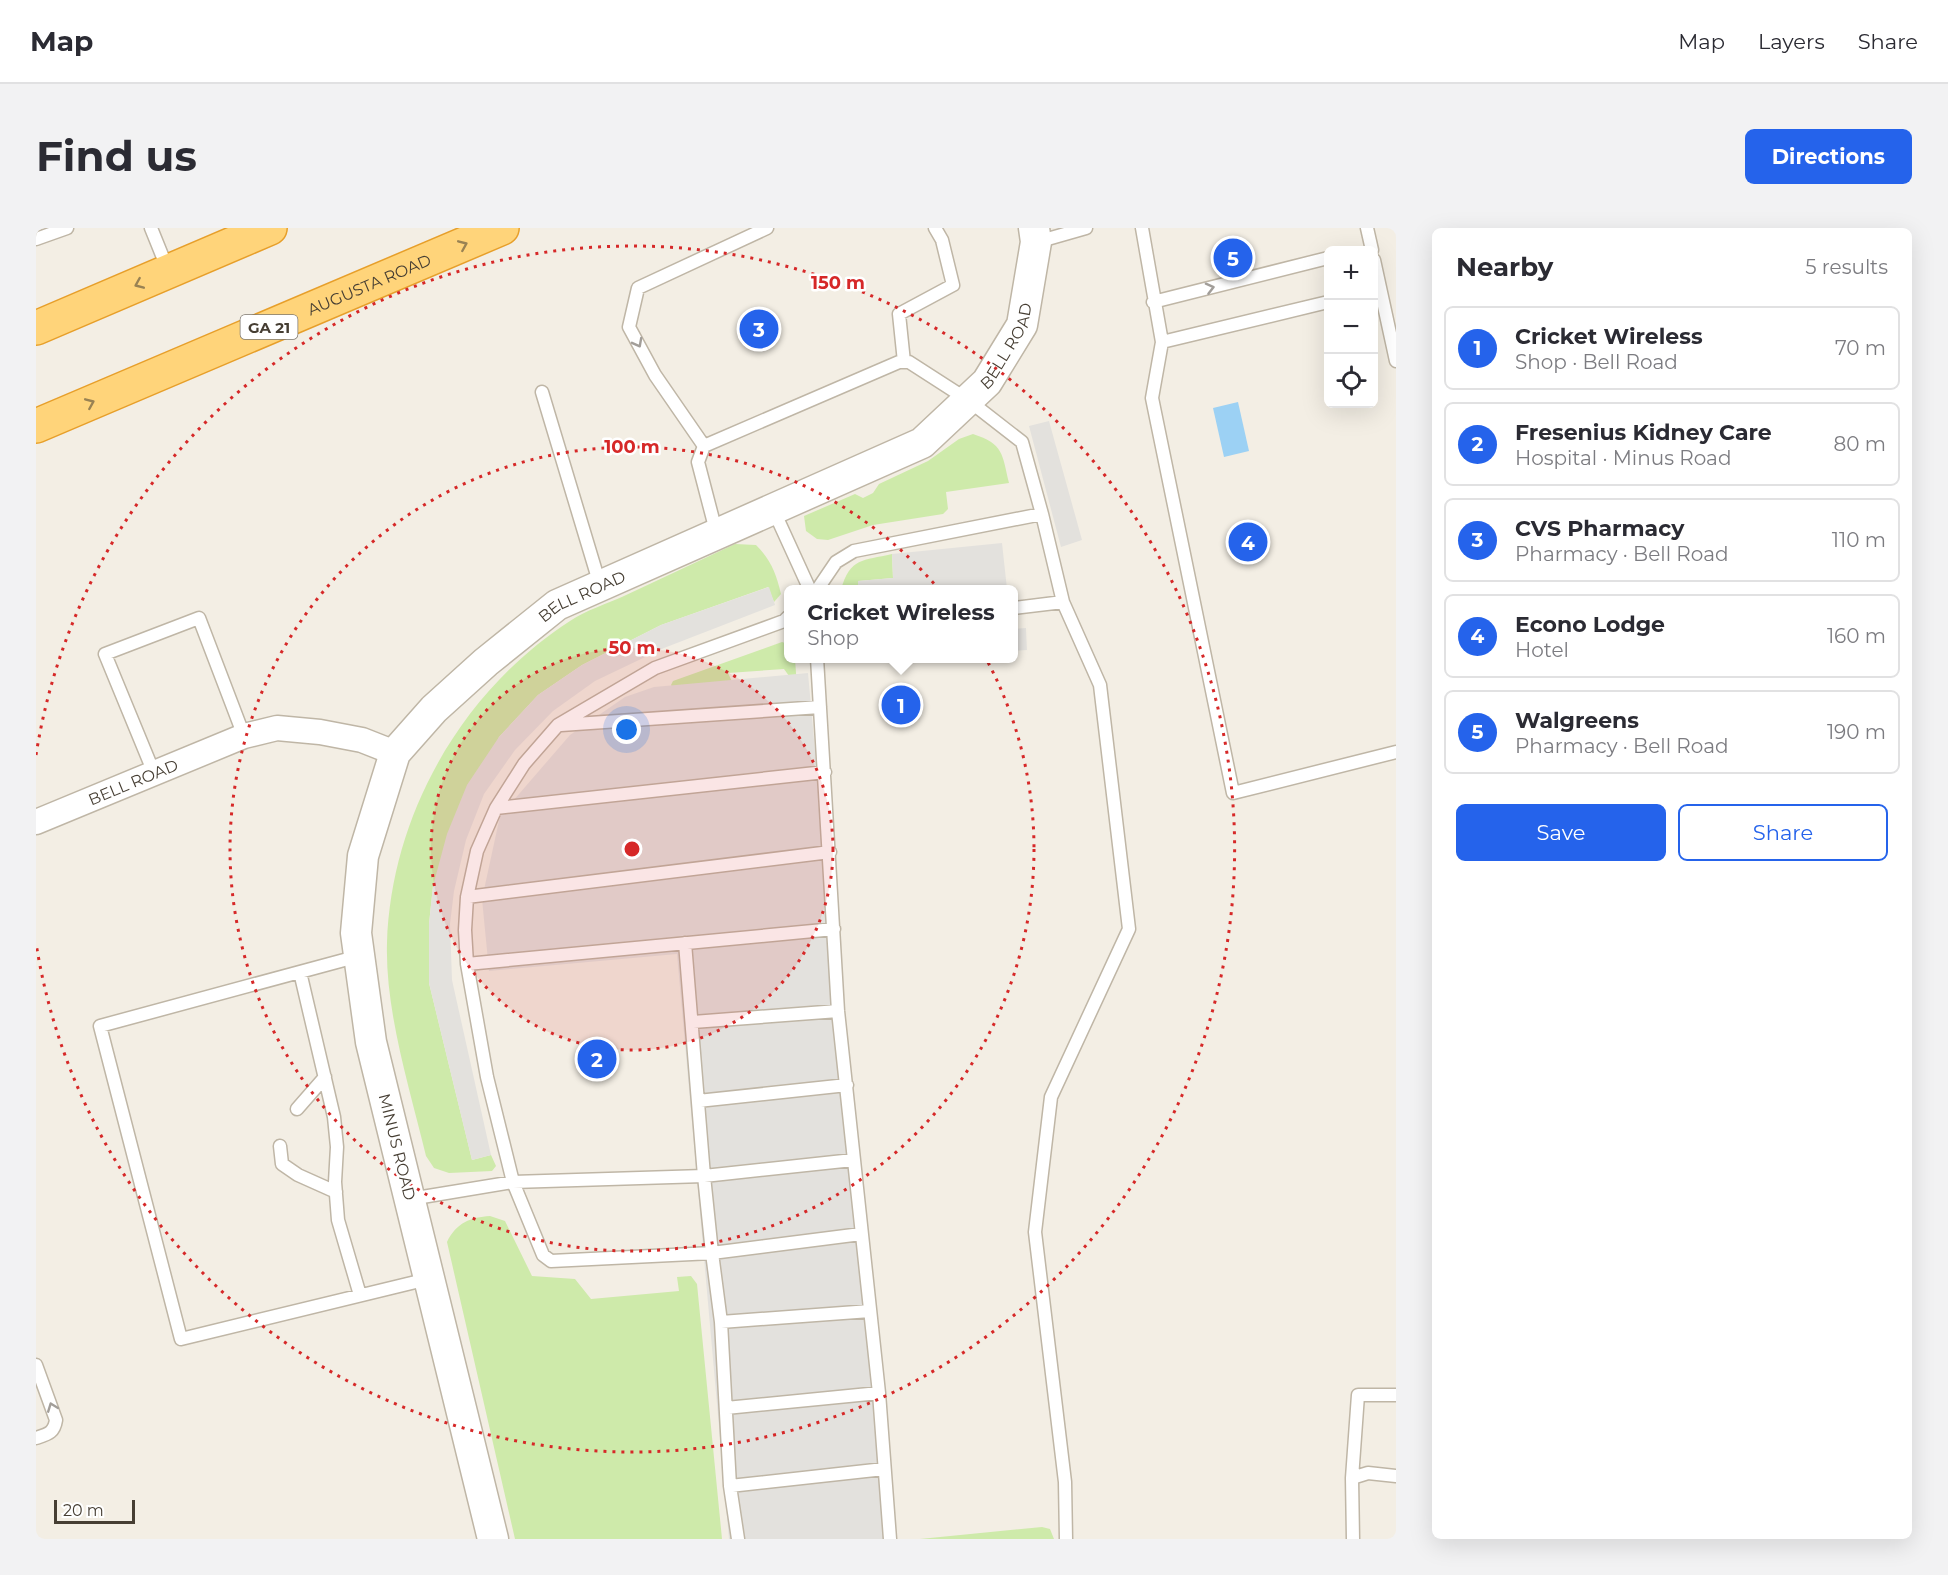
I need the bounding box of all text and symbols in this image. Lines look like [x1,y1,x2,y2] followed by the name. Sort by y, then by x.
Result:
[30,24,93,58] text: Map
[1678,29,1725,54] text: Map
[1758,29,1825,54] text: Layers
[1858,29,1918,54] text: Share
[1745,129,1912,184] button: Directions
[36,130,197,182] text: Find us
[1214,236,1252,280] pin: 5
[456,240,467,252] one-way arrow
[1324,246,1378,408] map controls
[1324,246,1378,300] button: +
[304,250,434,319] street label: AUGUSTA ROAD
[1456,251,1553,283] text: Nearby
[1805,255,1888,279] text: 5 results
[811,272,865,294] text: 150 m
[134,277,145,289] one-way arrow
[1205,282,1215,295] one-way arrow
[1324,300,1378,354] button: −
[976,301,1035,393] street label: BELL ROAD
[740,306,778,352] pin: 3
[240,315,298,339] road number: GA 21
[1515,323,1703,350] text: Cricket Wireless
[1474,336,1481,360] text: 1
[1835,336,1886,360] text: 70 m
[631,337,642,348] one-way arrow
[1515,350,1678,374] text: Shop · Bell Road
[1324,354,1378,408] button: locate
[83,398,94,410] one-way arrow
[1515,419,1772,446] text: Fresenius Kidney Care
[1472,432,1483,456] text: 2
[1834,432,1886,456] text: 80 m
[604,436,660,458] text: 100 m
[1515,446,1731,470] text: Hospital · Minus Road
[1515,515,1684,542] text: CVS Pharmacy
[1228,520,1268,564] pin: 4
[1472,528,1483,552] text: 3
[1832,528,1886,552] text: 110 m
[1515,542,1729,566] text: Pharmacy · Bell Road
[534,566,628,626] street label: BELL ROAD
[784,585,1018,663] popup
[807,599,995,626] text: Cricket Wireless
[1515,611,1665,638] text: Econo Lodge
[1471,624,1484,648] text: 4
[1827,624,1886,648] text: 160 m
[807,626,859,650] text: Shop
[609,637,655,659] text: 50 m
[1515,638,1569,662] text: Hotel
[882,682,920,728] pin: 1
[1515,707,1639,734] text: Walgreens
[612,715,641,744] your location
[1472,720,1483,744] text: 5
[1827,720,1886,744] text: 190 m
[1515,734,1729,758] text: Pharmacy · Bell Road
[85,755,181,809] street label: BELL ROAD
[1456,804,1666,861] button: Save
[1678,804,1888,861] button: Share
[622,839,642,859] centre of rings
[578,1036,616,1082] pin: 2
[375,1092,419,1202] street label: MINUS ROAD
[46,1402,59,1413] one-way arrow
[54,1497,135,1524] scale bar
[63,1501,104,1520] text: 20 m

